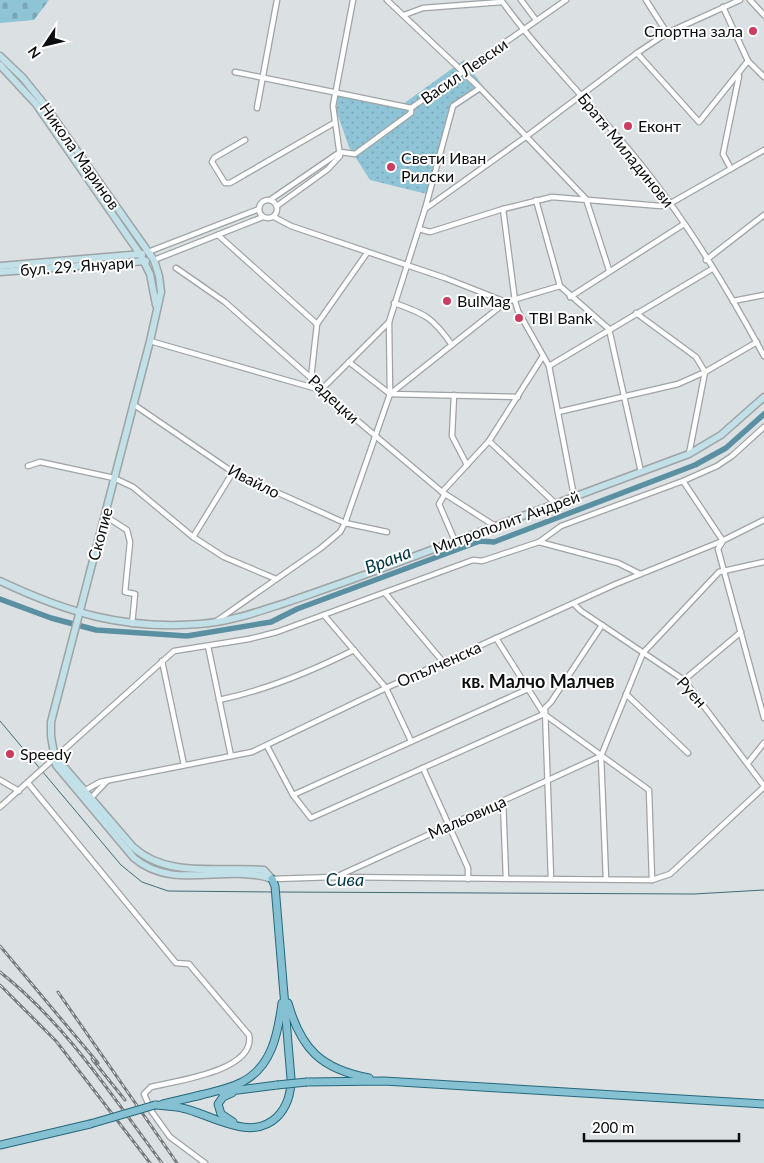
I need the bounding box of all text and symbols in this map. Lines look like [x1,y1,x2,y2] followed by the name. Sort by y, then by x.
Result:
[20,20,70,70] north arrow
[644,21,743,40] place label: Спортна зала
[747,25,759,37] marker: Спортна зала
[417,34,511,107] street label: Васил Левски
[24,43,44,62] text: N
[574,89,678,211] street label: Братя Миладинови
[36,99,124,213] street label: Никола Маринов
[638,116,681,135] place label: Еконт
[622,120,634,132] marker: Еконт
[401,148,486,185] place label: Свети Иван Рилски
[385,161,397,173] marker: Свети Иван Рилски
[19,252,134,279] street label: бул. 29. Януари
[457,291,511,310] place label: BulMag
[441,295,453,307] marker: BulMag
[529,308,593,327] place label: TBI Bank
[513,312,525,324] marker: TBI Bank
[305,370,364,427] street label: Радецки
[225,459,283,502] street label: Ивайло
[430,486,582,557] street label: Митрополит Андрей
[83,505,116,563] street label: Скопие
[361,540,414,578] water label: Врана
[394,637,484,691] street label: Опълченска
[461,670,615,692] district label: кв. Малчо Малчев
[674,672,711,711] street label: Руен
[20,744,72,763] place label: Speedy
[4,748,16,760] marker: Speedy
[425,791,509,842] street label: Мальовица
[326,868,364,890] water label: Сива
[584,1110,739,1142] scale bar
[592,1118,634,1136] text: 200 m

